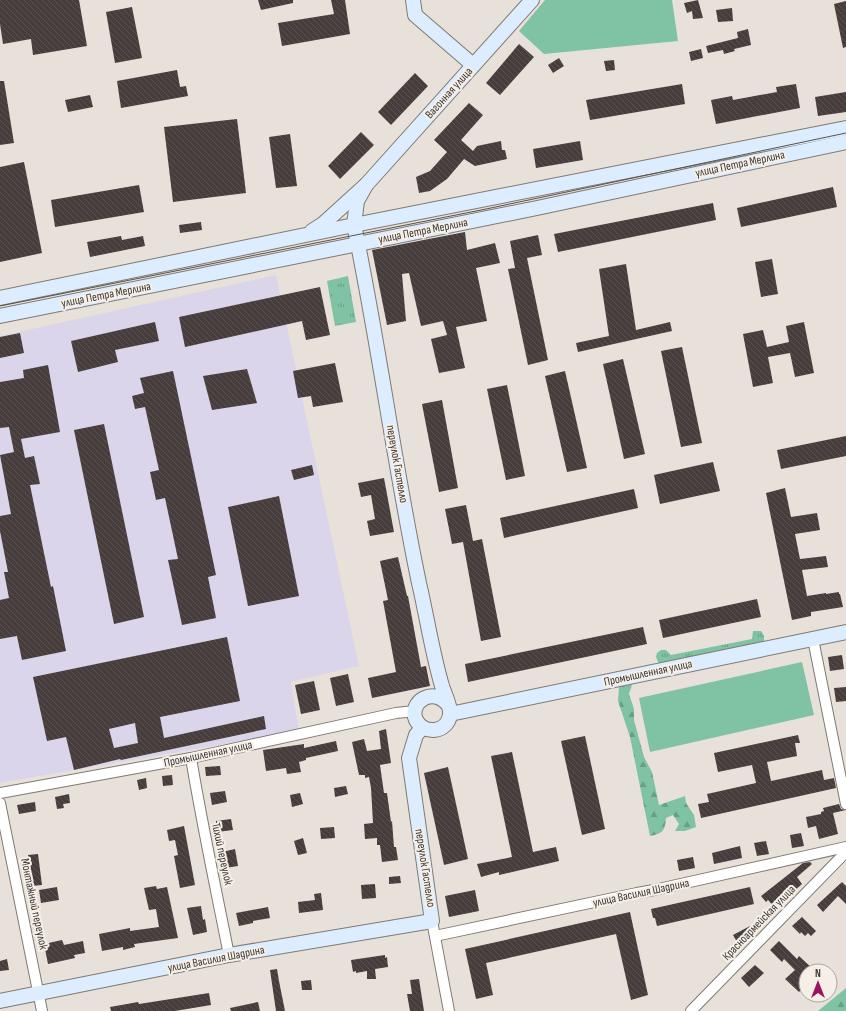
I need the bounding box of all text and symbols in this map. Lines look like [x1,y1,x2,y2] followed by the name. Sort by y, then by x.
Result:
[422,64,476,122] street label: Вагонная улица
[694,147,786,181] street label: улица Петра Мерлина
[377,215,470,247] street label: улица Петра Мерлина
[60,279,153,311] street label: улица Петра Мерлина
[383,424,411,504] street label: переулок Гастелло
[602,656,694,690] street label: Промышленная улица
[162,737,254,771] street label: Промышленная улица
[208,821,236,887] street label: Тихий переулок
[411,828,439,908] street label: переулок Гастелло
[17,857,51,951] street label: Монтажный переулок
[591,875,691,911] street label: улица Василия Шадрина
[719,882,799,964] street label: Красноармейская улица
[166,942,266,976] street label: улица Василия Шадрина
[798,963,838,1003] north arrow
[815,967,821,980] text: N

